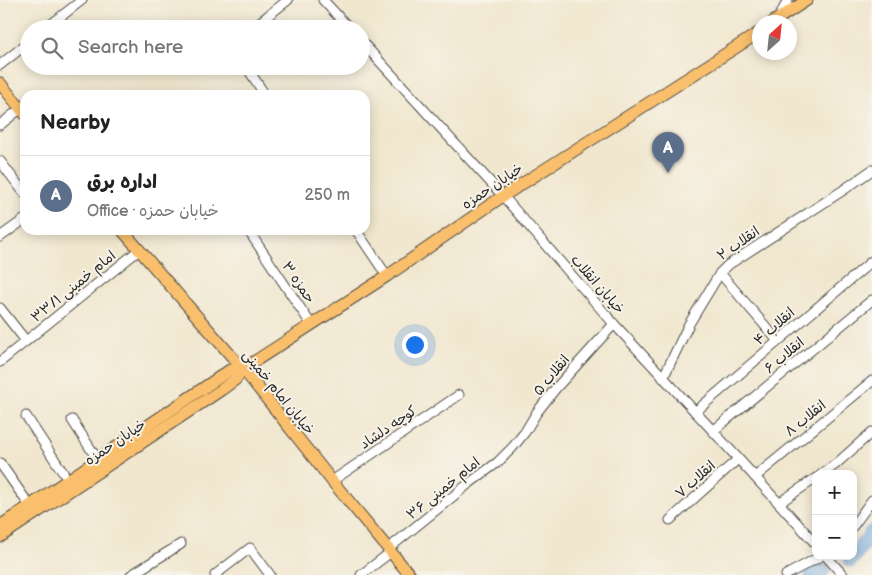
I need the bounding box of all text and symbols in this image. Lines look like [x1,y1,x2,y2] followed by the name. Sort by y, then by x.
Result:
[752,15,797,60] north arrow
[20,20,370,75] search box
[38,34,66,62] icon: search
[78,36,183,59] text: Search here
[40,110,110,135] text: Nearby
[652,132,684,173] pin: A
[459,160,526,213] street label: خیابان حمزه
[87,171,157,194] text: اداره برق
[51,186,61,205] text: A
[304,186,350,205] text: 250 m
[87,202,219,221] text: Office · خیابان حمزه
[714,223,763,264] street label: انقلاب ۲
[28,247,120,327] street label: امام خمینی ۳۳/۱
[567,251,628,317] street label: خیابان انقلاب
[279,258,319,306] street label: حمزه ۳
[750,304,798,349] street label: انقلاب ۴
[402,332,428,358] your location
[761,334,808,377] street label: انقلاب ۶
[238,346,318,439] street label: خیابان امام خمینی
[529,351,573,399] street label: انقلاب ۵
[781,397,829,440] street label: انقلاب ۸
[357,402,421,453] street label: کوچه دلشاد
[82,416,149,469] street label: خیابان حمزه
[403,454,485,525] street label: امام خمینی ۳۶
[672,457,719,502] street label: انقلاب ۷
[812,470,857,560] map controls
[812,470,857,515] button: +
[812,515,857,560] button: −

